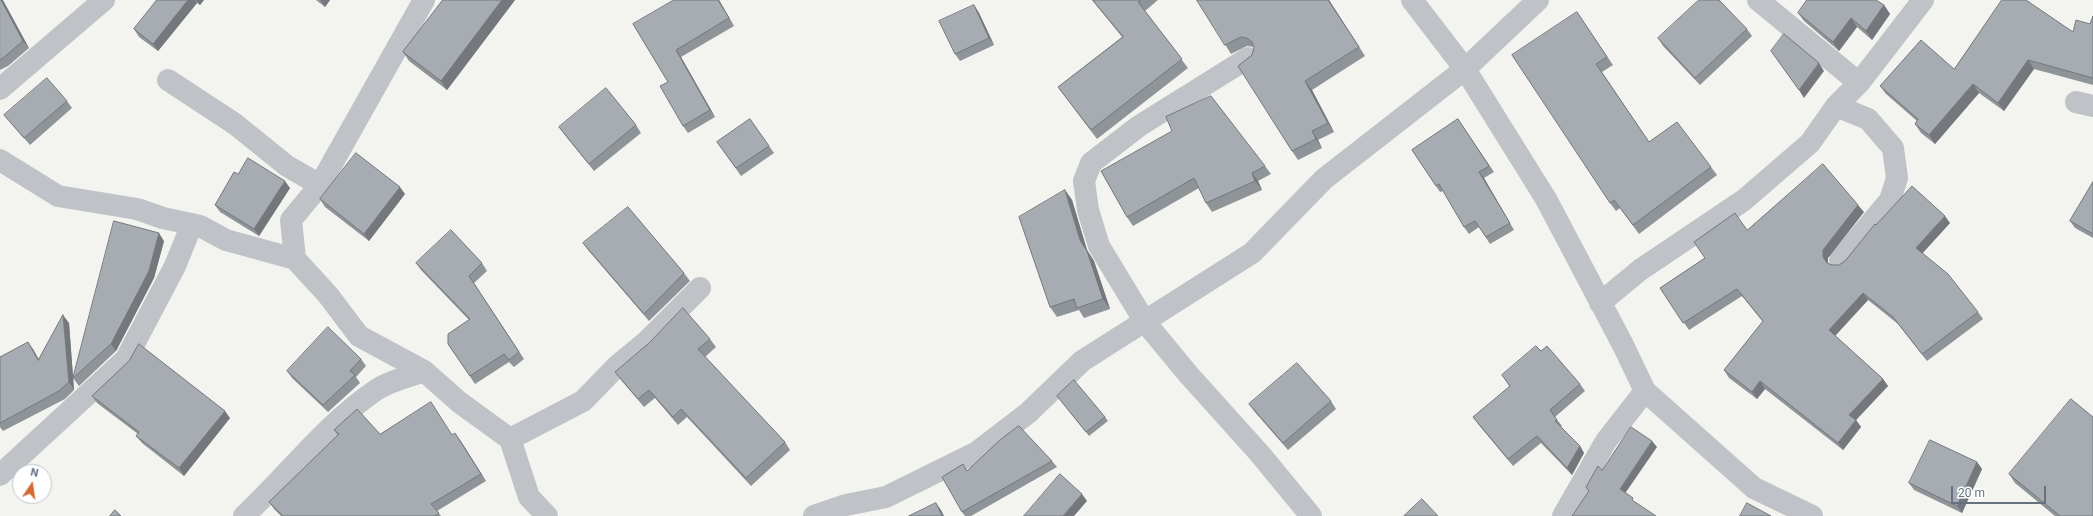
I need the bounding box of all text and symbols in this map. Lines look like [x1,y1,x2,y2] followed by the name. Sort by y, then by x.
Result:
[12,464,52,504] north arrow
[29,466,40,480] text: N
[1953,478,2048,504] scale bar
[1958,486,1985,500] text: 20 m

